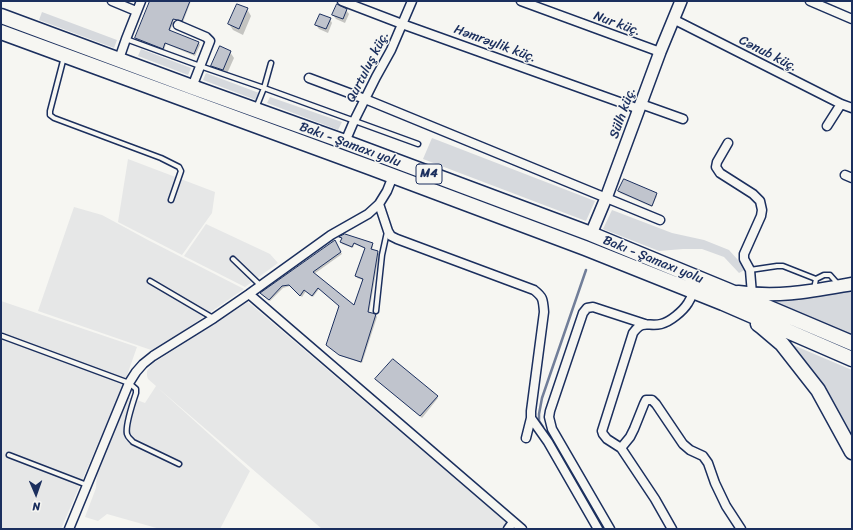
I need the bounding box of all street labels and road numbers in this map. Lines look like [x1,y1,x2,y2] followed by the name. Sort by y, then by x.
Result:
[591,8,643,40] street label: Nur küç.
[452,22,538,66] street label: Həmrəylik küç.
[343,29,393,105] street label: Qurtuluş küç.
[736,33,800,75] street label: Cənub küç.
[607,85,639,141] street label: Sülh küç.
[297,119,403,171] street label: Bakı - Şamaxı yolu
[416,164,442,184] road number: M4
[601,233,705,287] street label: Bakı - Şamaxı yolu

